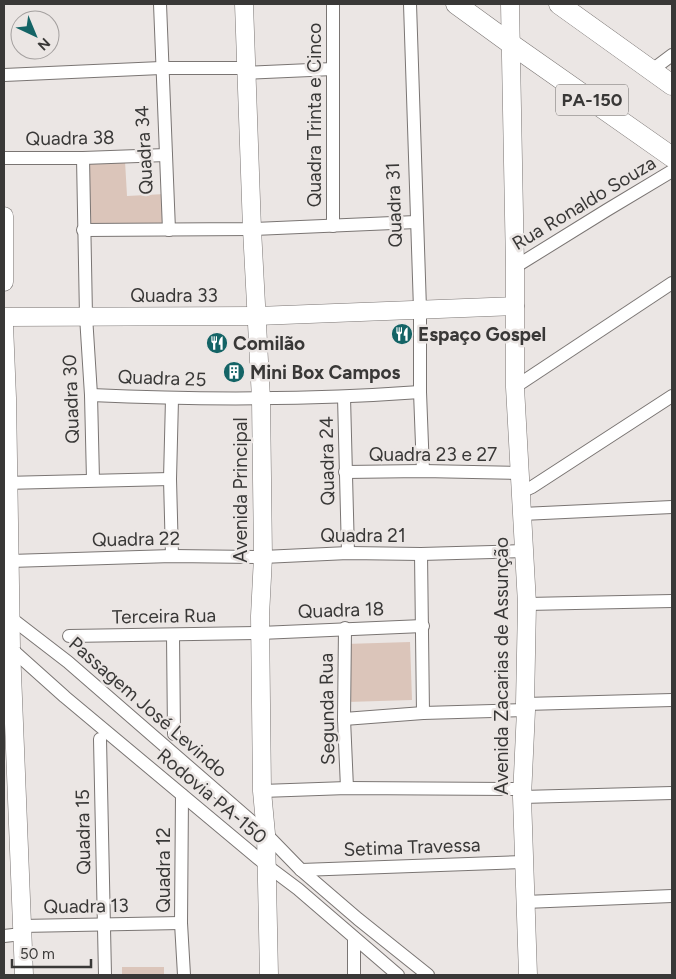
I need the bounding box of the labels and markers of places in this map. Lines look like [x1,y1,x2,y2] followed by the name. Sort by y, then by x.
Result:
[390,322,414,346] restaurant icon: Espaço Gospel
[418,323,546,346] place label: Espaço Gospel
[205,331,229,355] restaurant icon: Comilão
[233,332,305,355] place label: Comilão
[222,360,246,384] building icon: Mini Box Campos
[250,361,401,384] place label: Mini Box Campos

